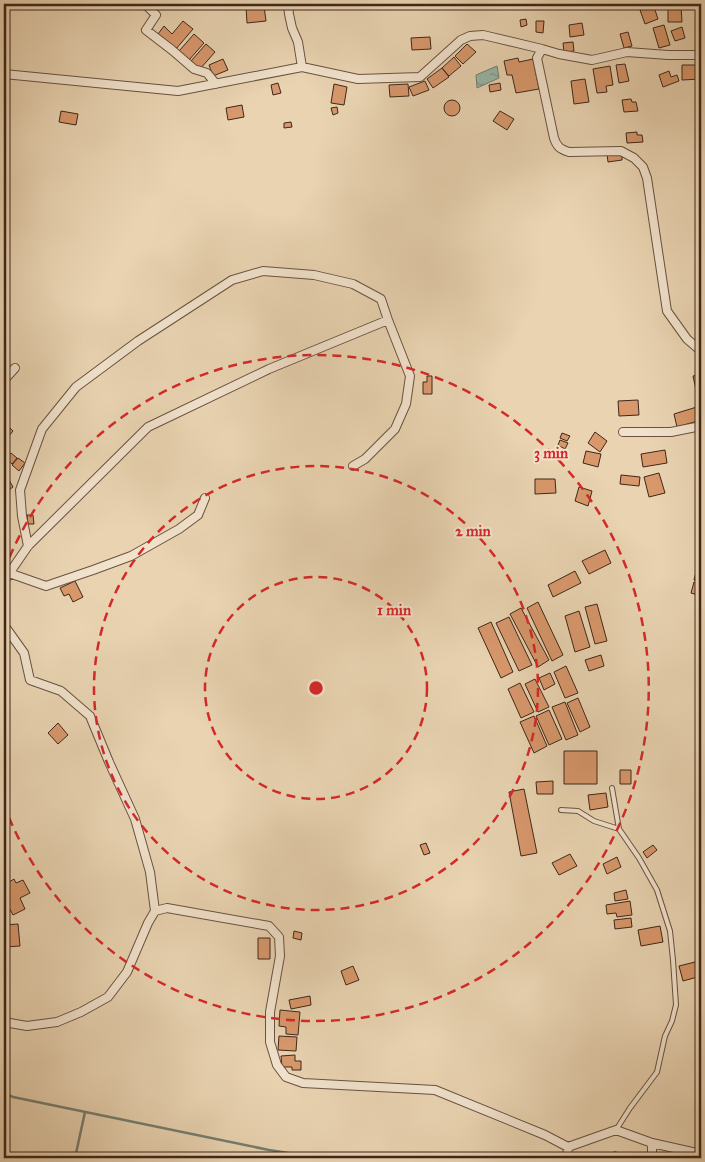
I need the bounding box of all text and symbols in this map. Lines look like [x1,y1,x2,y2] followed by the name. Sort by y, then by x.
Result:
[534,444,569,463] text: 3 min
[455,522,492,540] text: 2 min
[377,601,412,619] text: 1 min
[307,679,325,697] centre of rings

